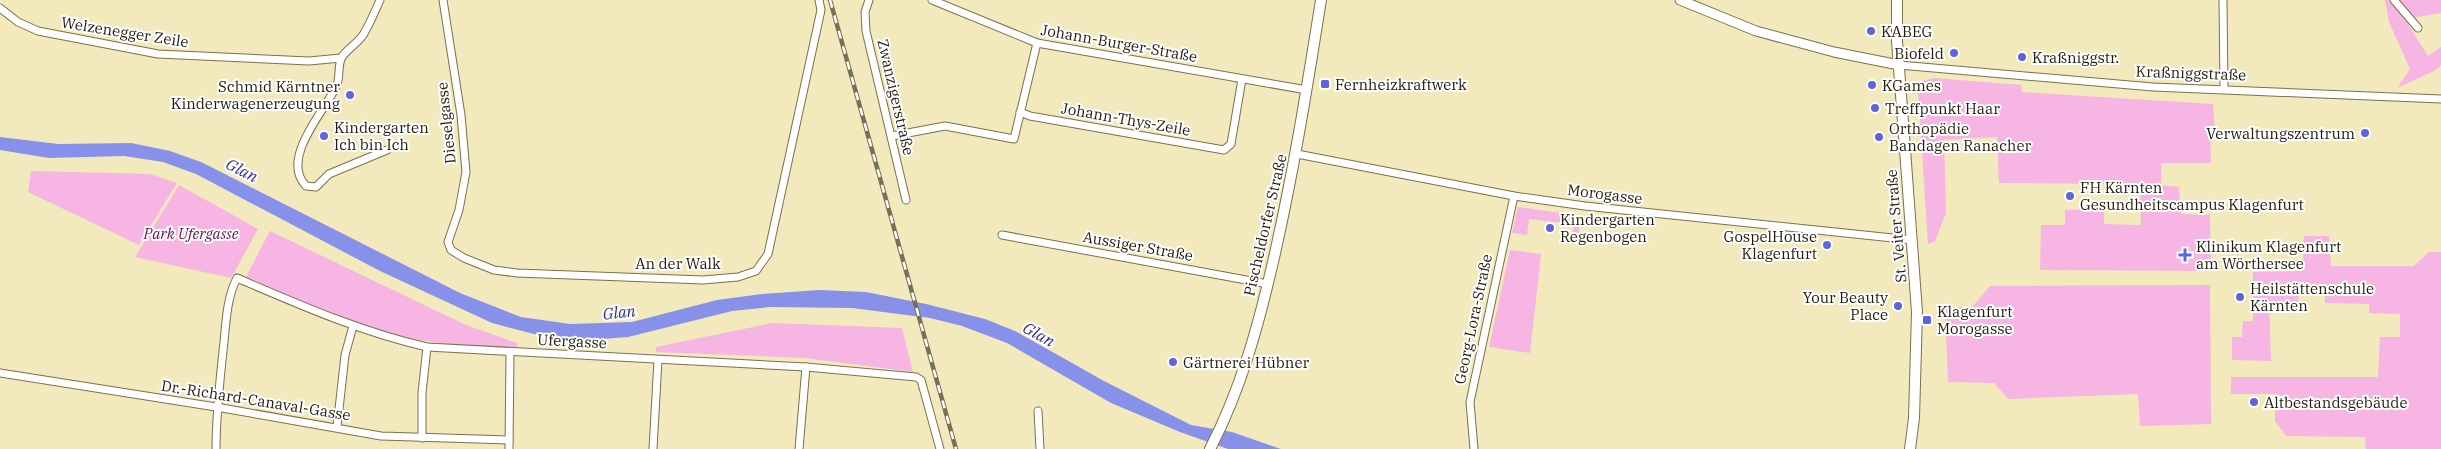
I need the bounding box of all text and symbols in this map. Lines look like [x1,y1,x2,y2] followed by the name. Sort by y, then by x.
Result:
[60,13,190,51] street label: Welzenegger Zeile
[1039,20,1199,66] street label: Johann-Burger-Straße
[1881,22,1933,41] place label: KABEG
[1865,25,1877,37] marker: KABEG
[873,37,919,157] street label: Zwanzigerstraße
[1894,44,1944,63] place label: Biofeld
[1948,47,1960,59] marker: Biofeld
[2032,48,2119,67] place label: Kraßniggstr.
[2016,51,2028,63] marker: Kraßniggstr.
[2135,62,2247,84] street label: Kraßniggstraße
[1335,75,1467,94] place label: Fernheizkraftwerk
[1882,76,1941,95] place label: KGames
[171,77,340,113] place label: Schmid Kärntner Kinderwagenerzeugung
[1319,78,1331,90] marker: Fernheizkraftwerk
[1866,79,1878,91] marker: KGames
[432,81,460,165] street label: Dieselgasse
[344,89,356,101] marker: Schmid Kärntner Kinderwagenerzeugung
[1060,98,1192,140] street label: Johann-Thys-Zeile
[1885,99,2000,118] place label: Treffpunkt Haar
[1869,102,1881,114] marker: Treffpunkt Haar
[334,118,429,154] place label: Kindergarten Ich bin Ich
[1889,119,2031,155] place label: Orthopädie Bandagen Ranacher
[2206,124,2355,143] place label: Verwaltungszentrum
[2359,127,2371,139] marker: Verwaltungszentrum
[318,130,330,142] marker: Kindergarten Ich bin Ich
[1873,131,1885,143] marker: Orthopädie Bandagen Ranacher
[1239,152,1291,298] street label: Pischeldorfer Straße
[223,154,261,186] water label: Glan
[1882,169,1910,283] street label: St. Veiter Straße
[2080,178,2304,214] place label: FH Kärnten Gesundheitscampus Klagenfurt
[1566,180,1644,208] street label: Morogasse
[2064,190,2076,202] marker: FH Kärnten Gesundheitscampus Klagenfurt
[1560,210,1655,246] place label: Kindergarten Regenbogen
[1544,222,1556,234] marker: Kindergarten Regenbogen
[143,224,239,243] park label: Park Ufergasse
[1081,227,1195,265] street label: Aussiger Straße
[1724,227,1817,263] place label: GospelHouse Klagenfurt
[2196,237,2341,273] place label: Klinikum Klagenfurt am Wörthersee
[1821,239,1833,251] marker: GospelHouse Klagenfurt
[2178,248,2192,262] marker: Klinikum Klagenfurt am Wörthersee
[1450,252,1496,386] street label: Georg-Lora-Straße
[635,254,721,273] street label: An der Walk
[2250,279,2374,315] place label: Heilstättenschule Kärnten
[1803,288,1888,324] place label: Your Beauty Place
[2234,291,2246,303] marker: Heilstättenschule Kärnten
[601,300,637,324] water label: Glan
[1892,300,1904,312] marker: Your Beauty Place
[1937,302,2013,338] place label: Klagenfurt Morogasse
[1921,314,1933,326] marker: Klagenfurt Morogasse
[1020,317,1058,351] water label: Glan
[537,330,607,352] street label: Ufergasse
[1183,353,1309,372] place label: Gärtnerei Hübner
[1167,356,1179,368] marker: Gärtnerei Hübner
[160,376,352,424] street label: Dr.-Richard-Canaval-Gasse
[2264,393,2407,412] place label: Altbestandsgebäude
[2248,396,2260,408] marker: Altbestandsgebäude

